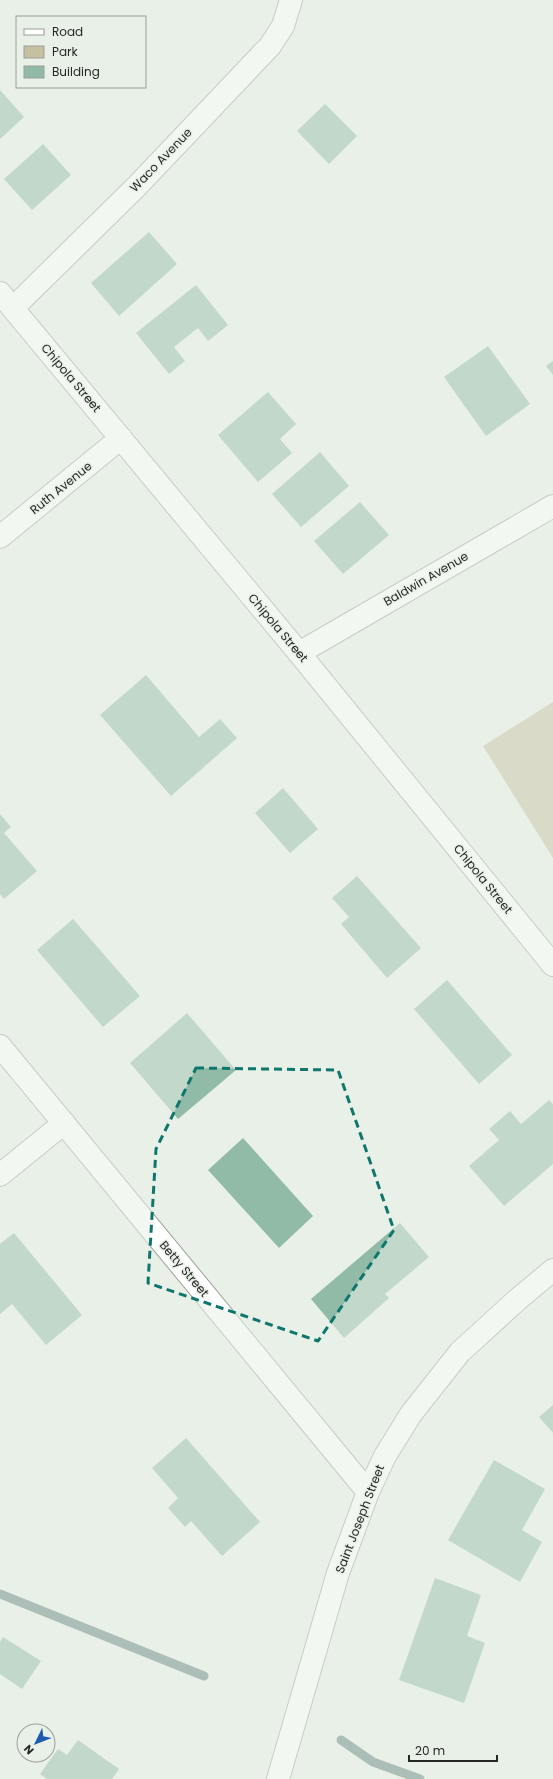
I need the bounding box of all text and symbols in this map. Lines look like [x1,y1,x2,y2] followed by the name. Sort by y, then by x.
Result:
[16,16,146,88] legend
[52,23,83,40] text: Road
[52,43,79,60] text: Park
[52,63,100,80] text: Building
[126,124,196,195] street label: Waco Avenue
[38,340,105,416] street label: Chipola Street
[26,457,95,518] street label: Ruth Avenue
[380,547,471,610] street label: Baldwin Avenue
[245,590,312,666] street label: Chipola Street
[450,840,517,917] street label: Chipola Street
[156,1237,213,1300] street label: Betty Street
[331,1462,388,1576] street label: Saint Joseph Street
[16,1723,56,1763] north arrow
[409,1737,497,1763] scale bar
[20,1741,37,1758] text: N
[415,1742,445,1759] text: 20 m

